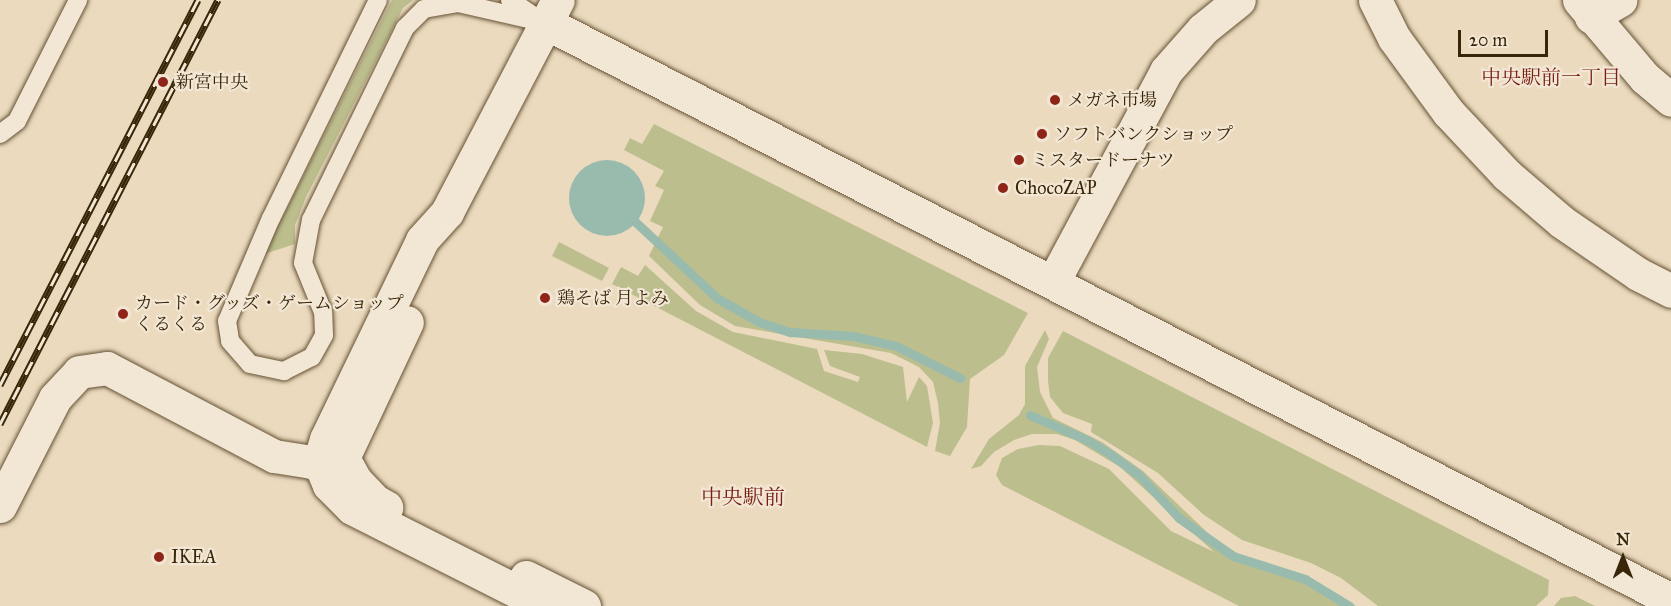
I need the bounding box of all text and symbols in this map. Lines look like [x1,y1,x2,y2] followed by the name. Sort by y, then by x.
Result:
[1461,18,1551,56] scale bar
[1469,29,1507,51] text: 20 m
[1481,65,1621,89] district label: 中央駅前一丁目
[176,71,248,93] place label: 新宮中央
[154,73,172,91] marker: 新宮中央
[1067,89,1157,111] place label: メガネ市場
[1048,93,1062,107] marker: メガネ市場
[1054,123,1234,145] place label: ソフトバンクショップ
[1035,127,1049,141] marker: ソフトバンクショップ
[1031,149,1175,171] place label: ミスタードーナツ
[1012,153,1026,167] marker: ミスタードーナツ
[1015,177,1097,199] place label: ChocoZAP
[996,181,1010,195] marker: ChocoZAP
[557,287,669,309] place label: 鶏そば 月よみ
[538,291,552,305] marker: 鶏そば 月よみ
[135,293,405,336] place label: カード・グッズ・ゲームショップ くるくる
[116,307,130,321] marker: カード・グッズ・ゲームショップ くるくる
[701,484,785,510] district label: 中央駅前
[1593,528,1653,588] north arrow
[1616,530,1630,549] text: N
[171,546,217,568] place label: IKEA
[152,550,166,564] marker: IKEA

